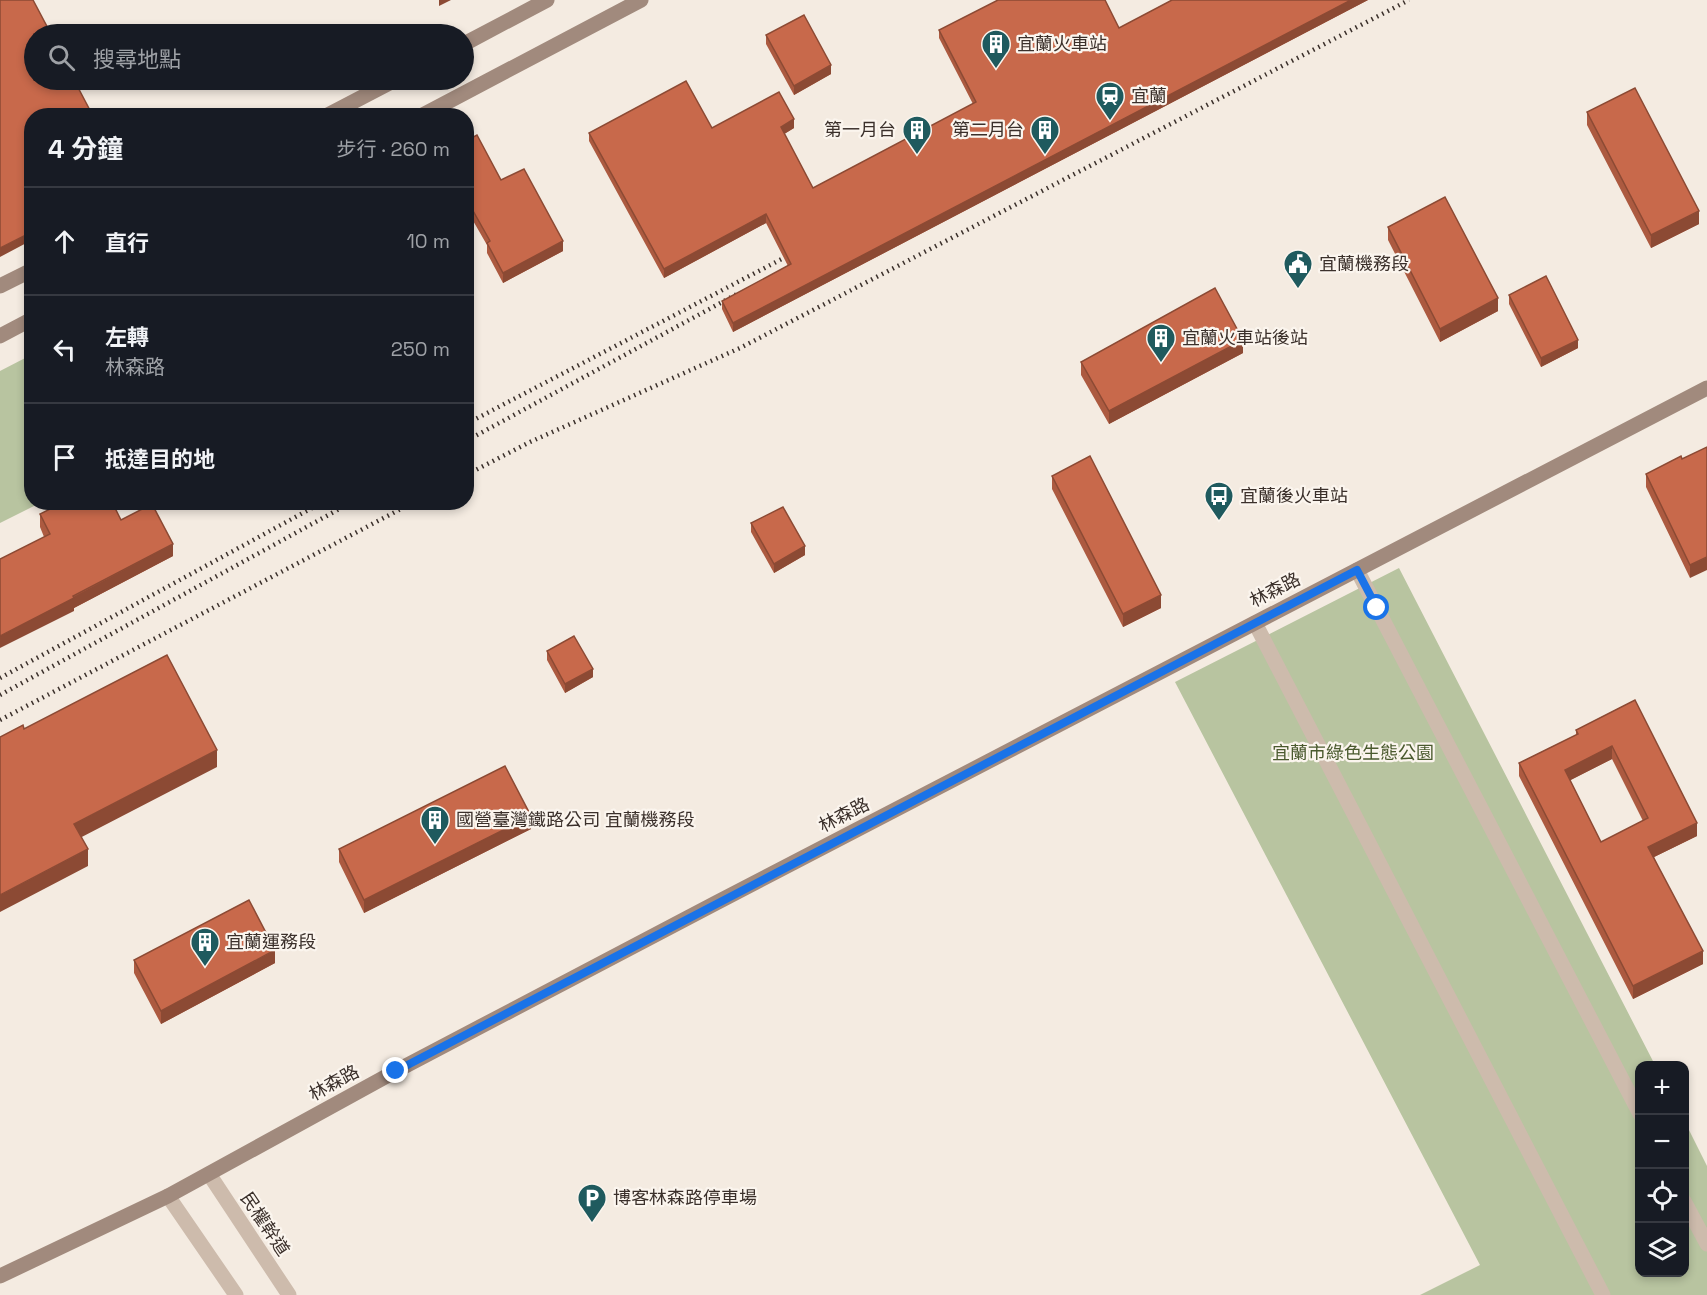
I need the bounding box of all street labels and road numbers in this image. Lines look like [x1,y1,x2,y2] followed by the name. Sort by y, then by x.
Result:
[1245,567,1304,612] street label: 林森路
[814,792,873,837] street label: 林森路
[305,1059,363,1106] street label: 林森路
[236,1187,295,1260] street label: 民權幹道

